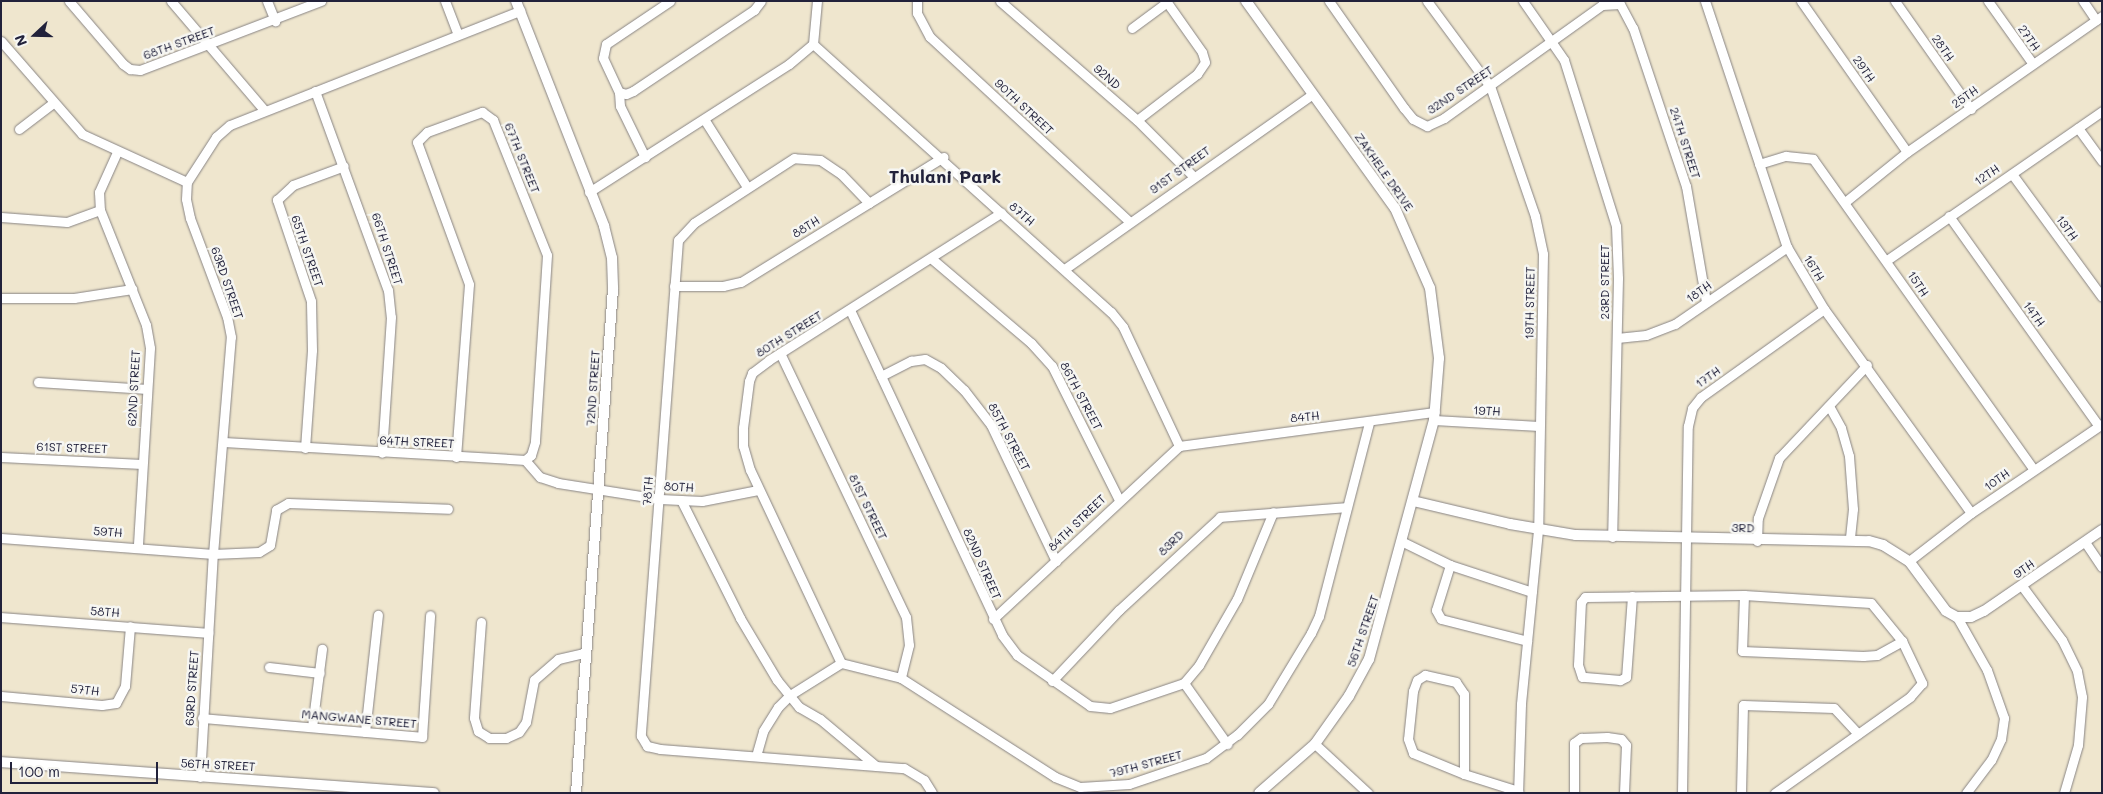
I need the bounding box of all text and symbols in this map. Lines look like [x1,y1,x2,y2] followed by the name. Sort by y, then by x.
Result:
[10,10,60,60] north arrow
[2015,22,2043,54] street label: 27TH
[141,23,217,63] street label: 68TH STREET
[10,32,31,49] text: N
[1929,32,1957,64] street label: 28TH
[1850,53,1878,85] street label: 29TH
[1091,61,1123,93] street label: 92ND
[1424,63,1496,117] street label: 32ND STREET
[992,76,1056,138] street label: 90TH STREET
[1949,83,1981,111] street label: 25TH
[1667,105,1703,181] street label: 24TH STREET
[501,121,543,195] street label: 67TH STREET
[1352,130,1416,214] street label: ZAKHELE DRIVE
[1147,143,1213,197] street label: 91ST STREET
[1972,161,2002,189] street label: 12TH
[889,165,1001,187] district label: Thulani Park
[1006,199,1038,229] street label: 87TH
[369,211,405,287] street label: 66TH STREET
[288,213,326,289] street label: 65TH STREET
[790,213,822,241] street label: 88TH
[2053,213,2081,243] street label: 13TH
[1598,244,1612,320] street label: 23RD STREET
[208,245,246,321] street label: 63RD STREET
[1801,252,1827,284] street label: 16TH
[1522,266,1538,340] street label: 19TH STREET
[1904,269,1932,299] street label: 15TH
[1683,278,1715,306] street label: 18TH
[2020,299,2048,329] street label: 14TH
[753,308,825,360] street label: 80TH STREET
[125,349,143,427] street label: 62ND STREET
[583,350,603,426] street label: 72ND STREET
[1057,359,1105,433] street label: 86TH STREET
[1693,363,1723,391] street label: 17TH
[985,401,1033,473] street label: 85TH STREET
[1473,403,1501,419] street label: 19TH
[1290,408,1320,426] street label: 84TH
[379,433,455,451] street label: 64TH STREET
[36,440,108,456] street label: 61ST STREET
[1981,466,2013,494] street label: 10TH
[846,472,890,542] street label: 81ST STREET
[640,476,656,506] street label: 78TH
[664,479,694,495] street label: 80TH
[1045,492,1109,554] street label: 84TH STREET
[1731,521,1755,535] street label: 3RD
[93,524,123,540] street label: 59TH
[960,526,1004,602] street label: 82ND STREET
[1155,527,1187,559] street label: 83RD
[2011,557,2037,581] street label: 9TH
[1344,593,1382,669] street label: 56TH STREET
[90,604,120,620] street label: 58TH
[182,650,202,726] street label: 63RD STREET
[70,681,100,699] street label: 57TH
[301,707,417,731] street label: MANGWANE STREET
[1108,747,1184,781] street label: 79TH STREET
[12,752,160,784] scale bar
[180,756,256,774] street label: 56TH STREET
[18,761,60,781] text: 100 m

